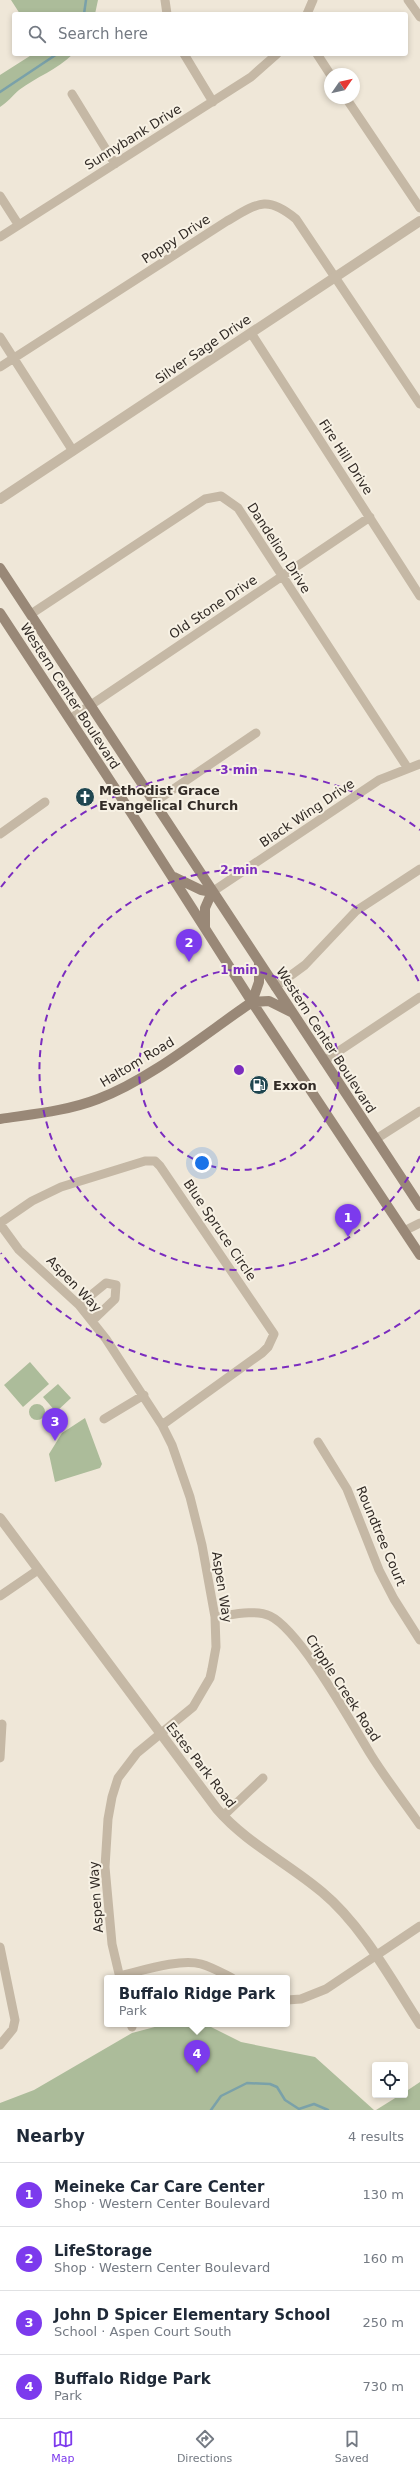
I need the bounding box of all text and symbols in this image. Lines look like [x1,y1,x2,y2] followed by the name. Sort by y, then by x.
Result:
[12,12,408,56] search box
[26,23,48,45] icon: search
[58,25,148,43] text: Search here
[324,68,360,104] north arrow
[82,101,184,173] street label: Sunnybank Drive
[139,211,213,267] street label: Poppy Drive
[152,311,254,387] street label: Silver Sage Drive
[316,417,376,497] street label: Fire Hill Drive
[244,500,314,596] street label: Dandelion Drive
[166,572,260,642] street label: Old Stone Drive
[17,620,123,772] street label: Western Center Boulevard
[220,763,258,777] text: 3 min
[257,776,357,850] street label: Black Wing Drive
[99,783,238,813] place label: Methodist Grace Evangelical Church
[74,786,96,808] church icon: Methodist Grace Evangelical Church
[220,863,258,877] text: 2 min
[176,929,202,962] pin: 2
[220,963,258,977] text: 1 min
[273,964,379,1116] street label: Western Center Boulevard
[97,1034,177,1090] street label: Haltom Road
[232,1063,246,1077] centre of rings
[248,1074,270,1096] fuel station icon: Exxon
[273,1078,317,1093] place label: Exxon
[192,1153,212,1173] your location
[181,1177,259,1283] street label: Blue Spruce Circle
[335,1204,361,1237] pin: 1
[44,1253,105,1315] street label: Aspen Way
[42,1408,68,1441] pin: 3
[353,1484,409,1588] street label: Roundtree Court
[209,1550,235,1624] street label: Aspen Way
[303,1632,383,1744] street label: Cripple Creek Road
[163,1719,239,1811] street label: Estes Park Road
[86,1860,106,1933] street label: Aspen Way
[104,1975,290,2027] popup
[119,1985,275,2003] text: Buffalo Ridge Park
[119,2003,147,2018] text: Park
[184,2040,210,2073] pin: 4
[372,2062,408,2098] map controls
[372,2062,408,2098] button: locate
[16,2126,85,2146] text: Nearby
[348,2129,404,2144] text: 4 results
[54,2178,264,2196] text: Meineke Car Care Center
[24,2187,34,2202] text: 1
[362,2187,404,2202] text: 130 m
[54,2196,270,2211] text: Shop · Western Center Boulevard
[54,2242,152,2260] text: LifeStorage
[24,2251,34,2266] text: 2
[362,2251,404,2266] text: 160 m
[54,2260,270,2275] text: Shop · Western Center Boulevard
[54,2306,330,2324] text: John D Spicer Elementary School
[24,2315,34,2330] text: 3
[362,2315,404,2330] text: 250 m
[54,2324,231,2339] text: School · Aspen Court South
[54,2370,211,2388] text: Buffalo Ridge Park
[24,2379,34,2394] text: 4
[362,2379,404,2394] text: 730 m
[54,2388,82,2403] text: Park
[51,2428,74,2465] tab: Map
[177,2428,232,2465] tab: Directions
[335,2428,369,2465] tab: Saved

